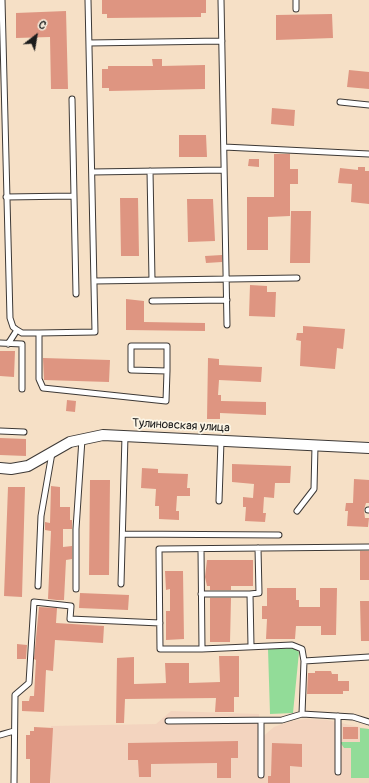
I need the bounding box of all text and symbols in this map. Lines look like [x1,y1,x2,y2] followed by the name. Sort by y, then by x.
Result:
[16,16,56,56] north arrow
[36,18,49,33] text: С
[132,416,230,436] street label: Тулиновская улица

